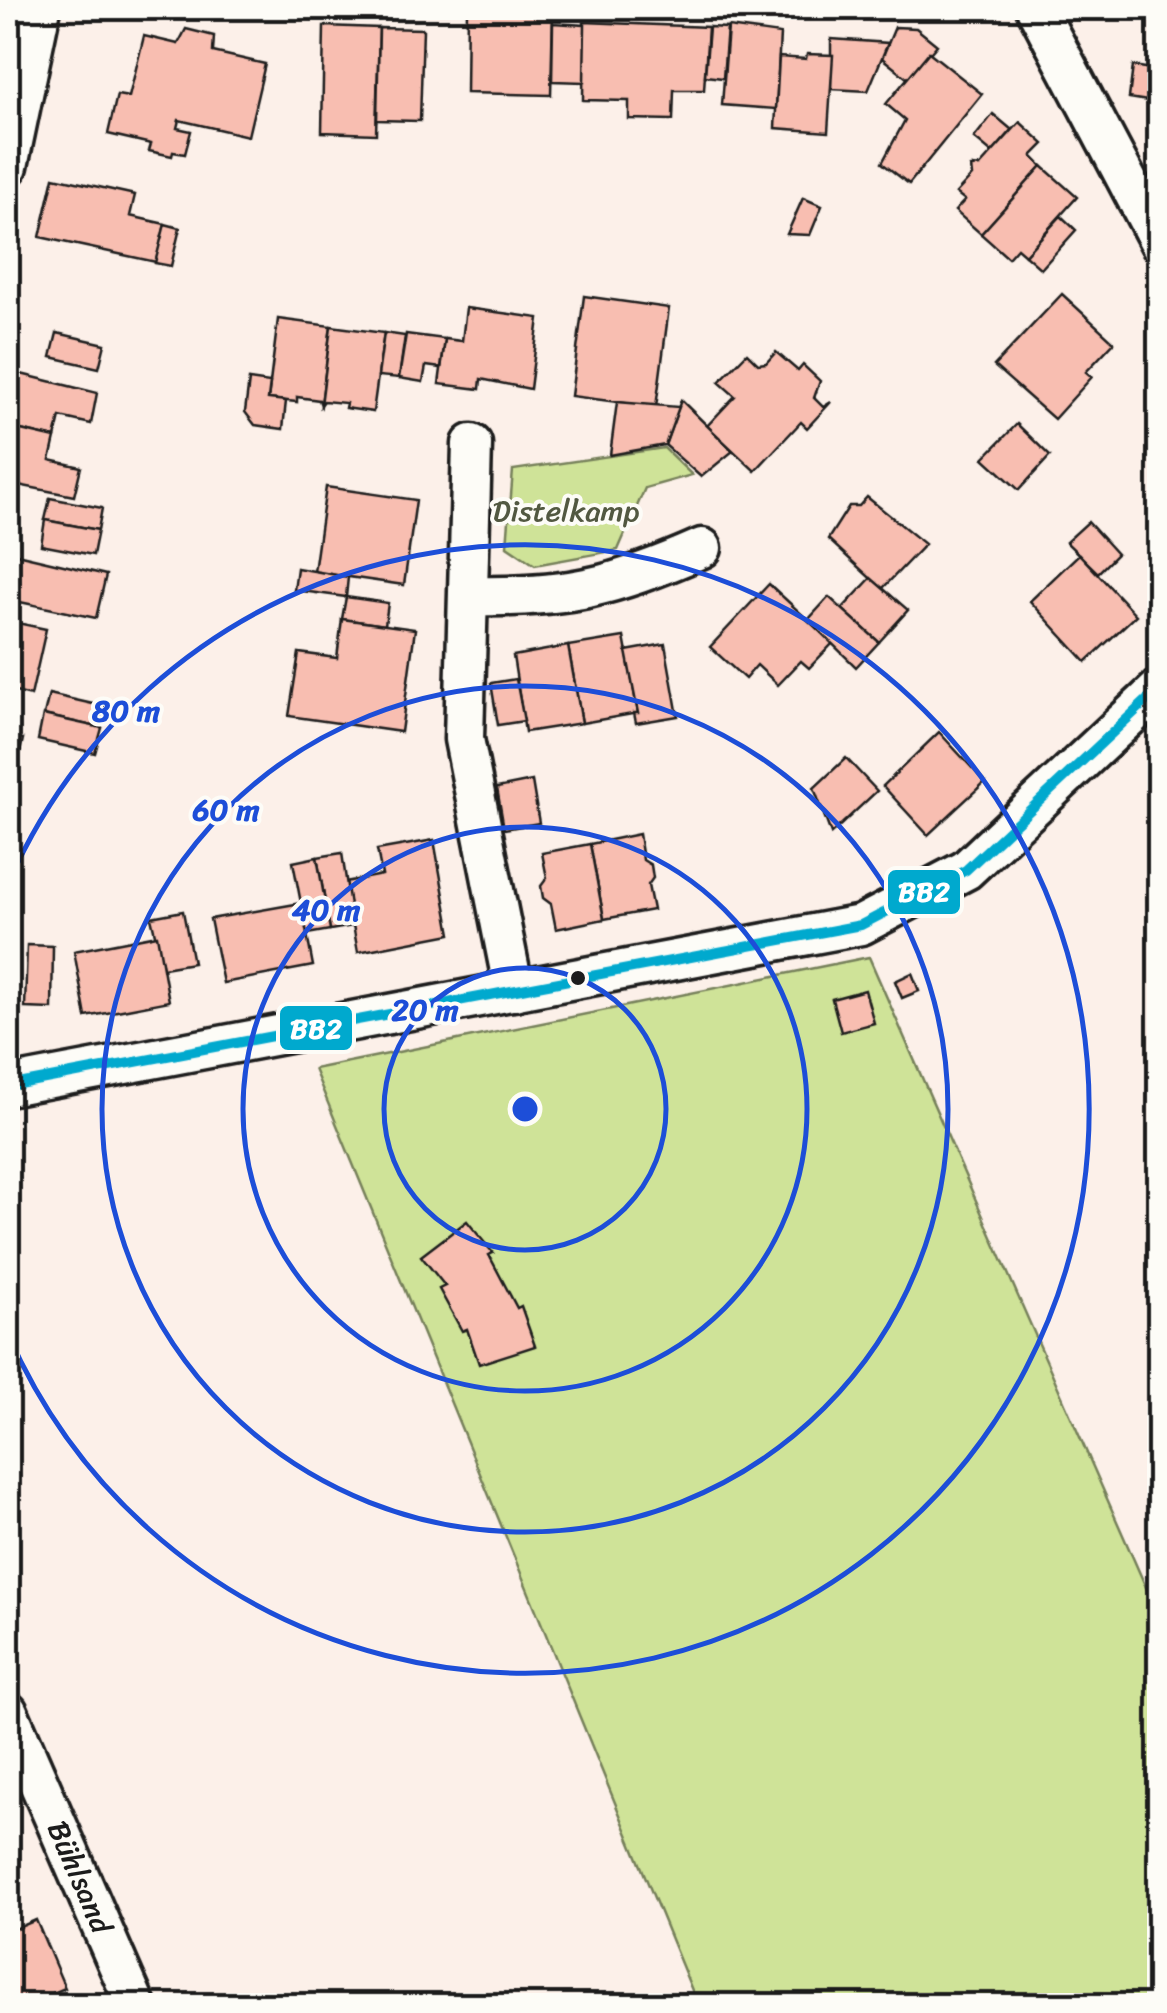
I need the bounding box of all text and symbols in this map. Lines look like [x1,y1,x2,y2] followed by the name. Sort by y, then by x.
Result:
[493,484,640,538] park label: Distelkamp
[91,684,160,738] text: 80 m
[193,783,259,837] text: 60 m
[898,867,950,916] text: BB2
[886,868,962,916] line badge: BB2
[292,883,360,937] text: 40 m
[568,968,588,988] unlabelled marker
[391,983,459,1037] text: 20 m
[278,1004,354,1052] line badge: BB2
[290,1004,342,1053] text: BB2
[507,1091,543,1127] centre of rings
[31,1812,129,1944] street label: Bühlsand

